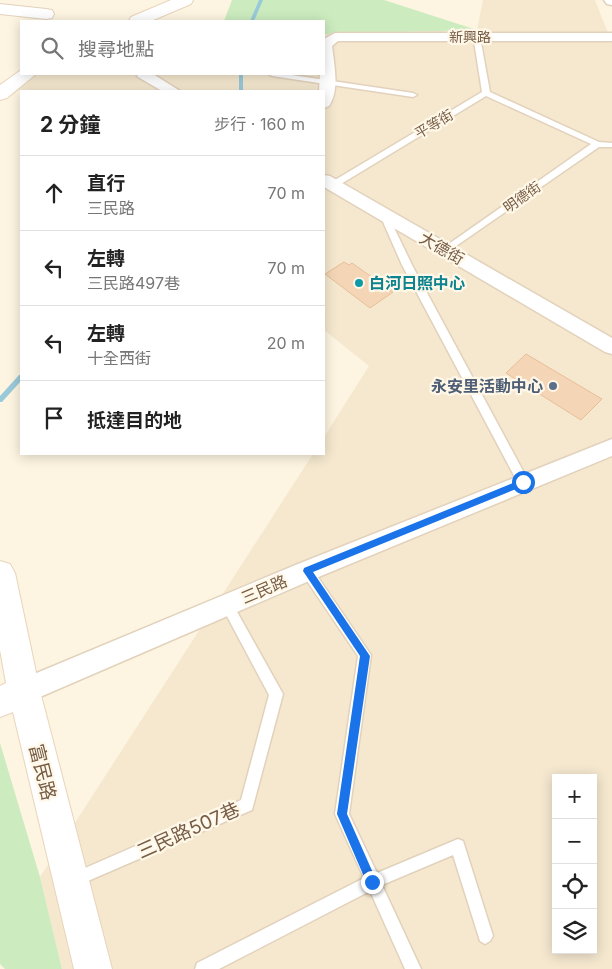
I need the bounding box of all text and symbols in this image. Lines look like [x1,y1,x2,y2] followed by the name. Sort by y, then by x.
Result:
[20,20,325,75] search box
[449,28,491,45] street label: 新興路
[38,34,66,62] icon: search
[78,38,154,61] text: 搜尋地點
[411,105,456,142] street label: 平等街
[40,112,100,137] text: 2 分鐘
[214,114,305,134] text: 步行 · 160 m
[87,172,125,195] text: 直行
[500,178,544,216] street label: 明德街
[40,179,68,207] icon: ahead
[268,183,305,203] text: 70 m
[87,198,135,218] text: 三民路
[416,227,468,269] street label: 大德街
[87,247,125,270] text: 左轉
[40,254,68,282] icon: left
[268,258,305,278] text: 70 m
[87,273,180,293] text: 三民路497巷
[369,273,465,293] place label: 白河日照中心
[353,277,365,289] marker: 白河日照中心
[87,322,125,345] text: 左轉
[40,329,68,357] icon: left
[267,333,305,353] text: 20 m
[87,348,151,368] text: 十全西街
[431,376,543,396] place label: 永安里活動中心
[547,380,559,392] marker: 永安里活動中心
[40,404,68,432] icon: arrive
[87,409,182,432] text: 抵達目的地
[512,471,535,494] route start
[238,570,290,608] street label: 三民路
[24,742,61,803] street label: 富民路
[552,774,597,954] map controls
[552,774,597,819] button: +
[133,798,243,863] street label: 三民路507巷
[552,819,597,864] button: −
[552,864,597,909] button: locate
[361,871,384,894] route end
[552,909,597,954] button: layers

